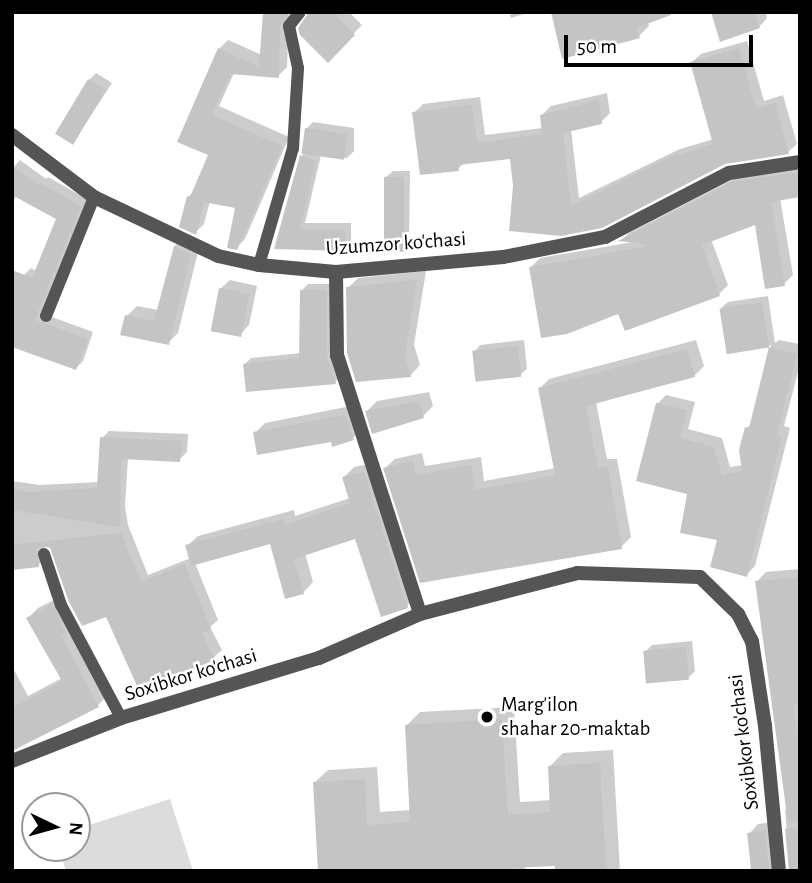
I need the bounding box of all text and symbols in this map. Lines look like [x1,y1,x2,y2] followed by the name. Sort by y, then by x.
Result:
[567,21,756,65] scale bar
[577,36,617,57] text: 50 m
[325,227,467,261] street label: Uzumzor ko'chasi
[122,643,260,707] street label: Soxibkor ko'chasi
[723,673,765,811] street label: Soxibkor ko'chasi
[501,692,650,742] place label: Marg'ilon shahar 20-maktab
[479,709,495,725] marker: Marg'ilon shahar 20-maktab
[21,792,91,862] north arrow
[65,821,85,836] text: N

